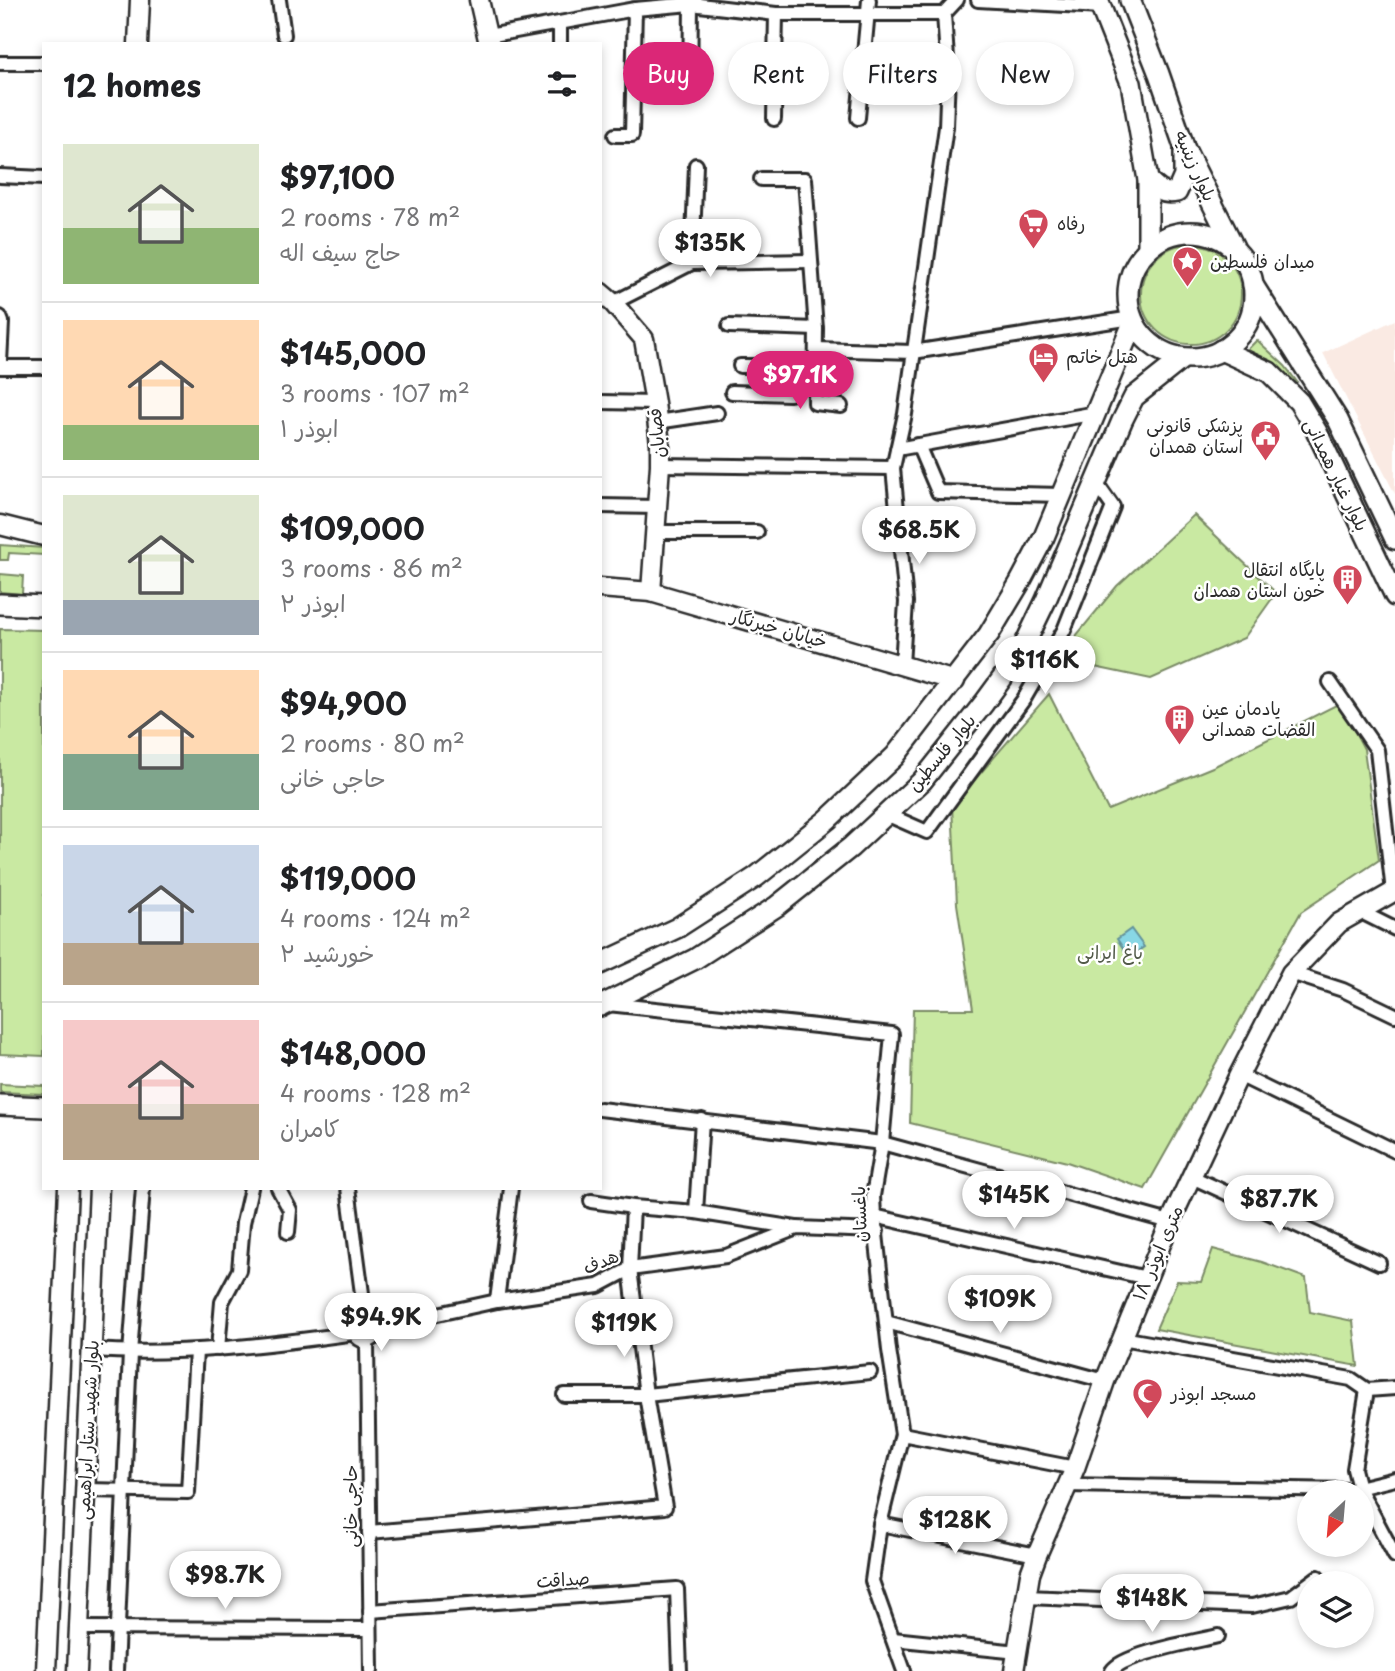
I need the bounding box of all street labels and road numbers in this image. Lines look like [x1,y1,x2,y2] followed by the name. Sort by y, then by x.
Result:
[1169,125,1224,205] street label: بلوار زینبیه
[640,407,671,459] street label: قصابان
[1298,413,1376,535] street label: بلوار غبار همدانی
[726,600,831,654] street label: خیابان خبرنگار
[900,707,981,797] street label: بلوار فلسطین
[844,1185,873,1243] street label: باغستان
[1124,1201,1189,1304] street label: ۱۸ متری ابوذر
[578,1241,622,1280] street label: هدف
[68,1339,105,1521] street label: بلوار شهید ستار ابراهیمی
[336,1465,363,1547] street label: حاجی خانی
[535,1563,590,1594] street label: صداقت

